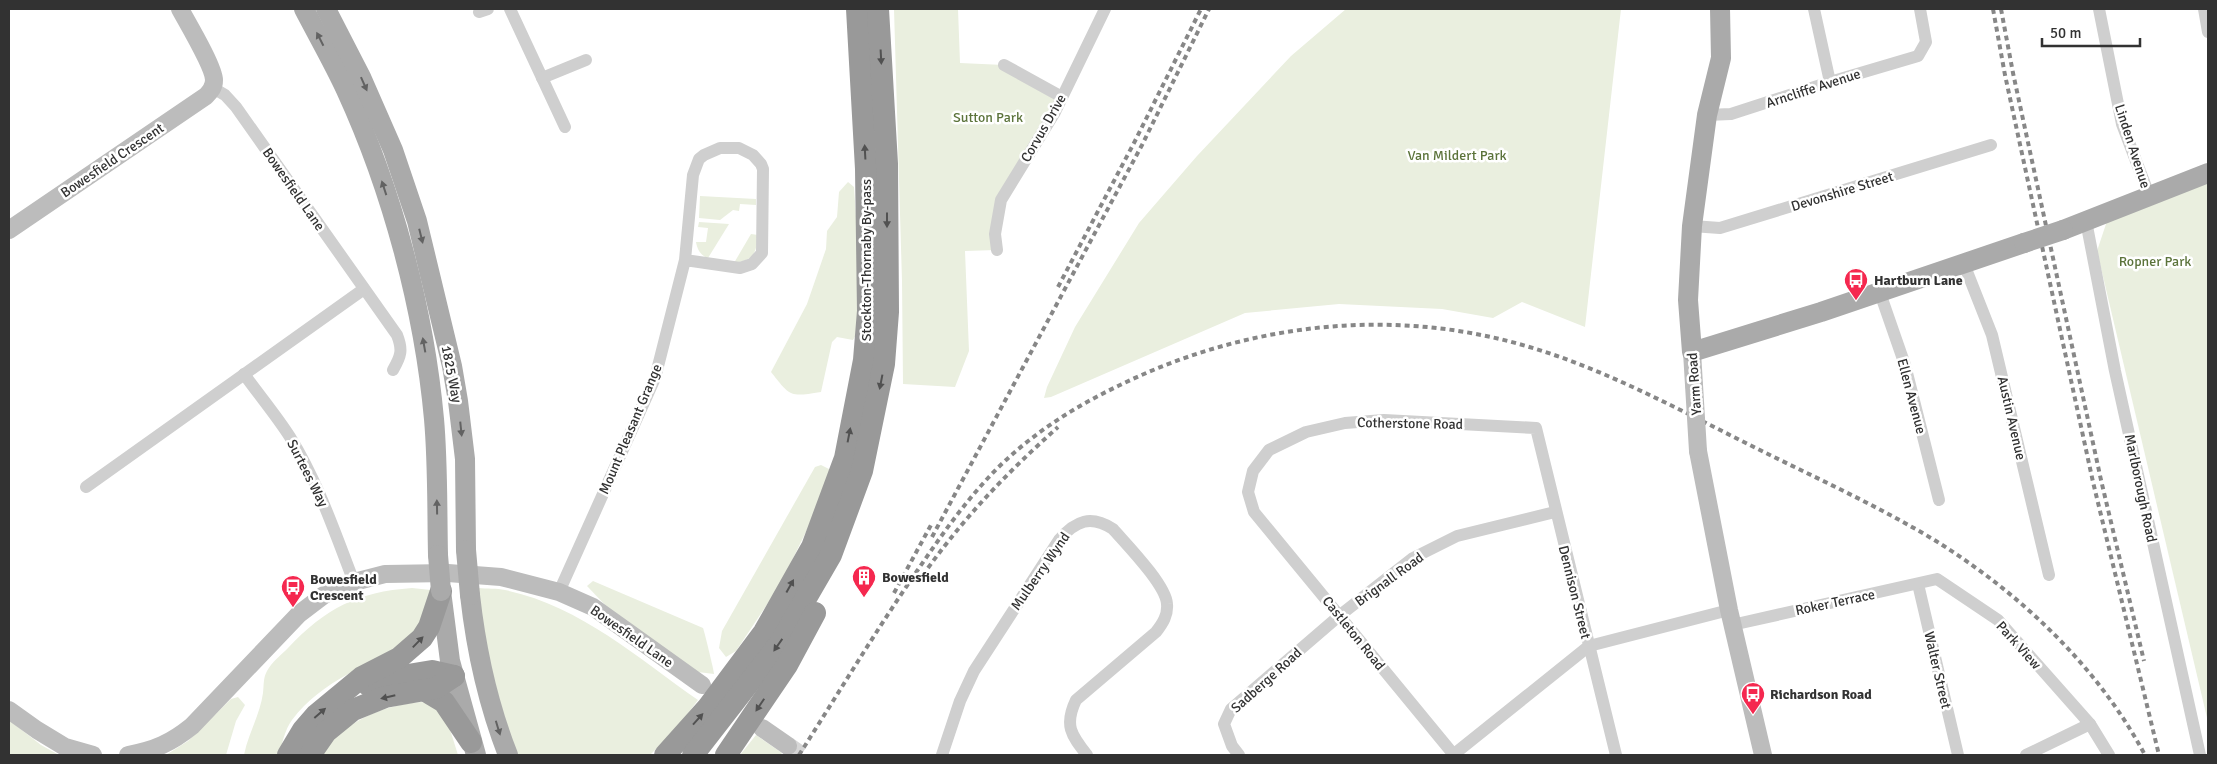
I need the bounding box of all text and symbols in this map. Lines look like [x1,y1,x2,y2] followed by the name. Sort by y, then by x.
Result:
[2042,15,2140,47] scale bar
[2050,24,2081,42] text: 50 m
[316,32,324,46] one-way arrow
[877,50,885,66] one-way arrow
[1764,65,1863,112] street label: Arncliffe Avenue
[360,77,368,91] one-way arrow
[1017,91,1070,165] street label: Corvus Drive
[2111,102,2154,190] street label: Linden Avenue
[953,109,1023,126] park label: Sutton Park
[57,120,167,201] street label: Bowesfield Crescent
[861,144,869,160] one-way arrow
[259,145,328,234] street label: Bowesfield Lane
[1407,147,1507,164] park label: Van Mildert Park
[1789,168,1895,215] street label: Devonshire Street
[858,179,875,341] street label: Stockton-Thornaby By-pass
[380,180,388,195] one-way arrow
[883,212,891,228] one-way arrow
[417,228,425,243] one-way arrow
[2119,253,2191,270] park label: Ropner Park
[1843,267,1869,301] bus stop icon: Hartburn Lane
[1874,272,1963,289] place label: Hartburn Lane
[419,337,427,353] one-way arrow
[438,344,465,405] street label: 1825 Way
[1684,352,1705,416] street label: Yarm Road
[1893,357,1930,436] street label: Ellen Avenue
[595,361,666,497] street label: Mount Pleasant Grange
[876,374,884,390] one-way arrow
[1994,375,2029,462] street label: Austin Avenue
[1357,414,1463,433] street label: Cotherstone Road
[457,421,465,437] one-way arrow
[846,427,854,443] one-way arrow
[2121,432,2160,544] street label: Marlborough Road
[283,437,332,510] street label: Surtees Way
[433,498,441,514] one-way arrow
[1007,529,1074,614] street label: Mulberry Wynd
[1555,544,1594,641] street label: Dennison Street
[1352,549,1427,610] street label: Brignall Road
[851,564,877,598] building icon: Bowesfield
[882,569,949,586] place label: Bowesfield
[310,571,377,604] place label: Bowesfield Crescent
[280,574,306,608] bus stop icon: Bowesfield Crescent
[786,579,795,592] one-way arrow
[1794,586,1876,619] street label: Roker Terrace
[1319,593,1389,674] street label: Castleton Road
[587,602,676,671] street label: Bowesfield Lane
[1993,618,2045,673] street label: Park View
[1920,630,1955,711] street label: Walter Street
[412,636,424,648] one-way arrow
[773,638,783,652] one-way arrow
[1228,644,1305,717] street label: Sadberge Road
[1740,681,1766,715] bus stop icon: Richardson Road
[1770,686,1872,703] place label: Richardson Road
[381,693,396,701] one-way arrow
[755,699,765,712] one-way arrow
[313,707,326,718] one-way arrow
[692,713,704,725] one-way arrow
[495,721,503,736] one-way arrow

